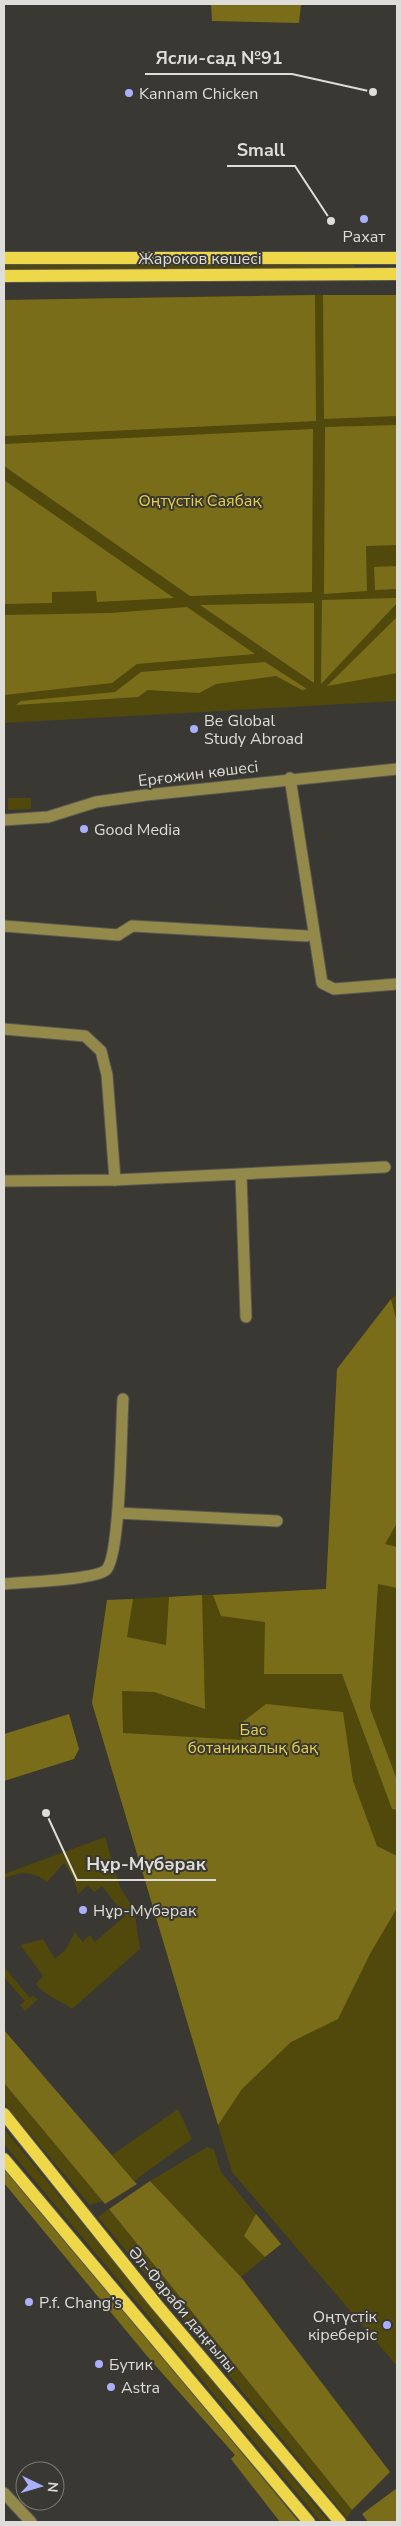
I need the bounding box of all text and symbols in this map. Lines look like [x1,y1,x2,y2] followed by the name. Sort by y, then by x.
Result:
[145,41,292,74] callout: Ясли-сад №91
[155,46,283,70] text: Ясли-сад №91
[139,83,258,105] place label: Kannam Chicken
[123,87,135,99] marker: Kannam Chicken
[227,133,295,166] callout: Small
[237,138,285,162] text: Small
[358,213,370,225] marker: Рахат
[343,226,386,248] place label: Рахат
[138,248,262,270] street label: Жароков көшесі
[139,490,261,512] park label: Оңтүстік Саябақ
[204,710,303,750] place label: Be Global Study Abroad
[188,723,200,735] marker: Be Global Study Abroad
[137,756,259,792] street label: Ерғожин көшесі
[94,819,181,841] place label: Good Media
[78,823,90,835] marker: Good Media
[188,1719,318,1759] park label: Бас ботаникалық бақ
[77,1847,216,1880] callout: Нұр-Мүбәрак
[86,1852,207,1876] text: Нұр-Мүбәрак
[93,1900,197,1922] place label: Нұр-Мубәрак
[77,1904,89,1916] marker: Нұр-Мубәрак
[123,2242,242,2377] street label: Әл-Фараби даңғылы
[39,2292,122,2314] place label: P.f. Chang’s
[23,2296,35,2308] marker: P.f. Chang’s
[308,2306,378,2346] place label: Оңтүстік кіреберіс
[381,2319,393,2331] marker: Оңтүстік кіреберіс
[109,2354,153,2376] place label: Бутик
[93,2358,105,2370] marker: Бутик
[121,2377,160,2399] place label: Astra
[105,2381,117,2393] marker: Astra
[15,2461,65,2511] north arrow
[43,2481,62,2493] text: N

